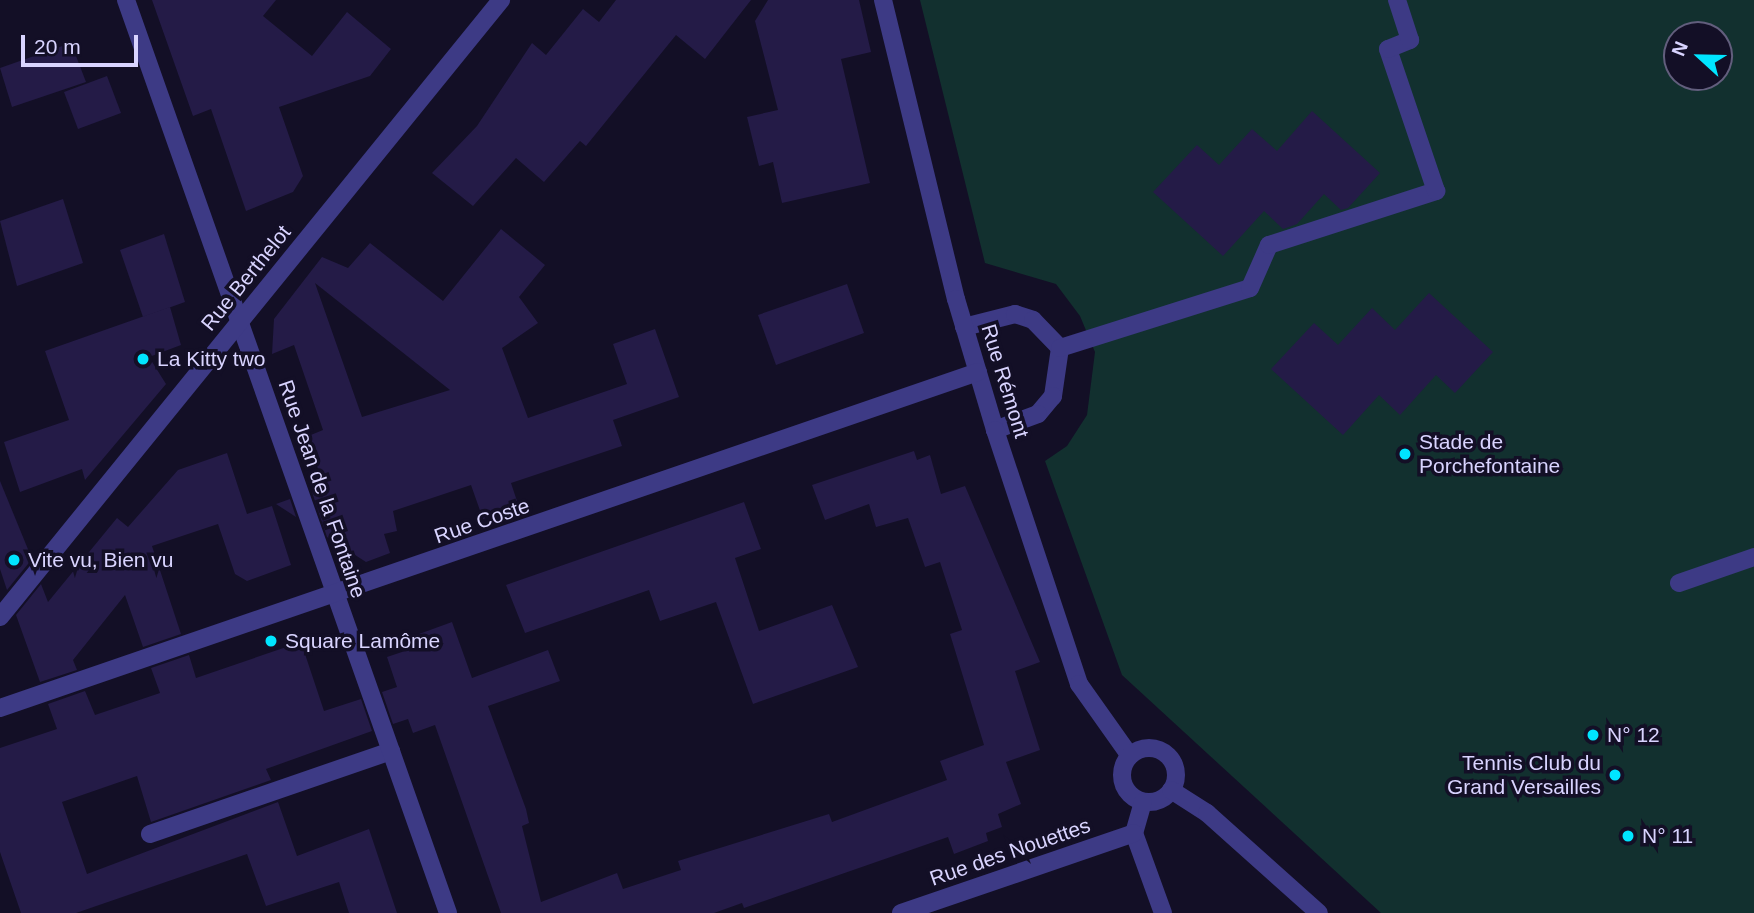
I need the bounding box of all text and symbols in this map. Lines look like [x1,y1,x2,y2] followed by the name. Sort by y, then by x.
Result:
[24,21,142,65] scale bar
[1663,21,1733,91] north arrow
[34,35,81,58] text: 20 m
[1668,38,1692,59] text: N
[196,220,296,336] street label: Rue Berthelot
[976,321,1034,441] street label: Rue Rémont
[157,346,266,372] place label: La Kitty two
[135,351,151,367] marker: La Kitty two
[273,377,371,601] street label: Rue Jean de la Fontaine
[1419,429,1560,479] place label: Stade de Porchefontaine
[1397,446,1413,462] marker: Stade de Porchefontaine
[431,493,533,549] street label: Rue Coste
[28,547,174,573] place label: Vite vu, Bien vu
[6,552,22,568] marker: Vite vu, Bien vu
[285,628,440,654] place label: Square Lamôme
[263,633,279,649] marker: Square Lamôme
[1607,722,1660,748] place label: N° 12
[1585,727,1601,743] marker: N° 12
[1447,750,1601,800] place label: Tennis Club du Grand Versailles
[1607,767,1623,783] marker: Tennis Club du Grand Versailles
[926,813,1094,891] street label: Rue des Nouettes
[1642,823,1693,849] place label: N° 11
[1620,828,1636,844] marker: N° 11

